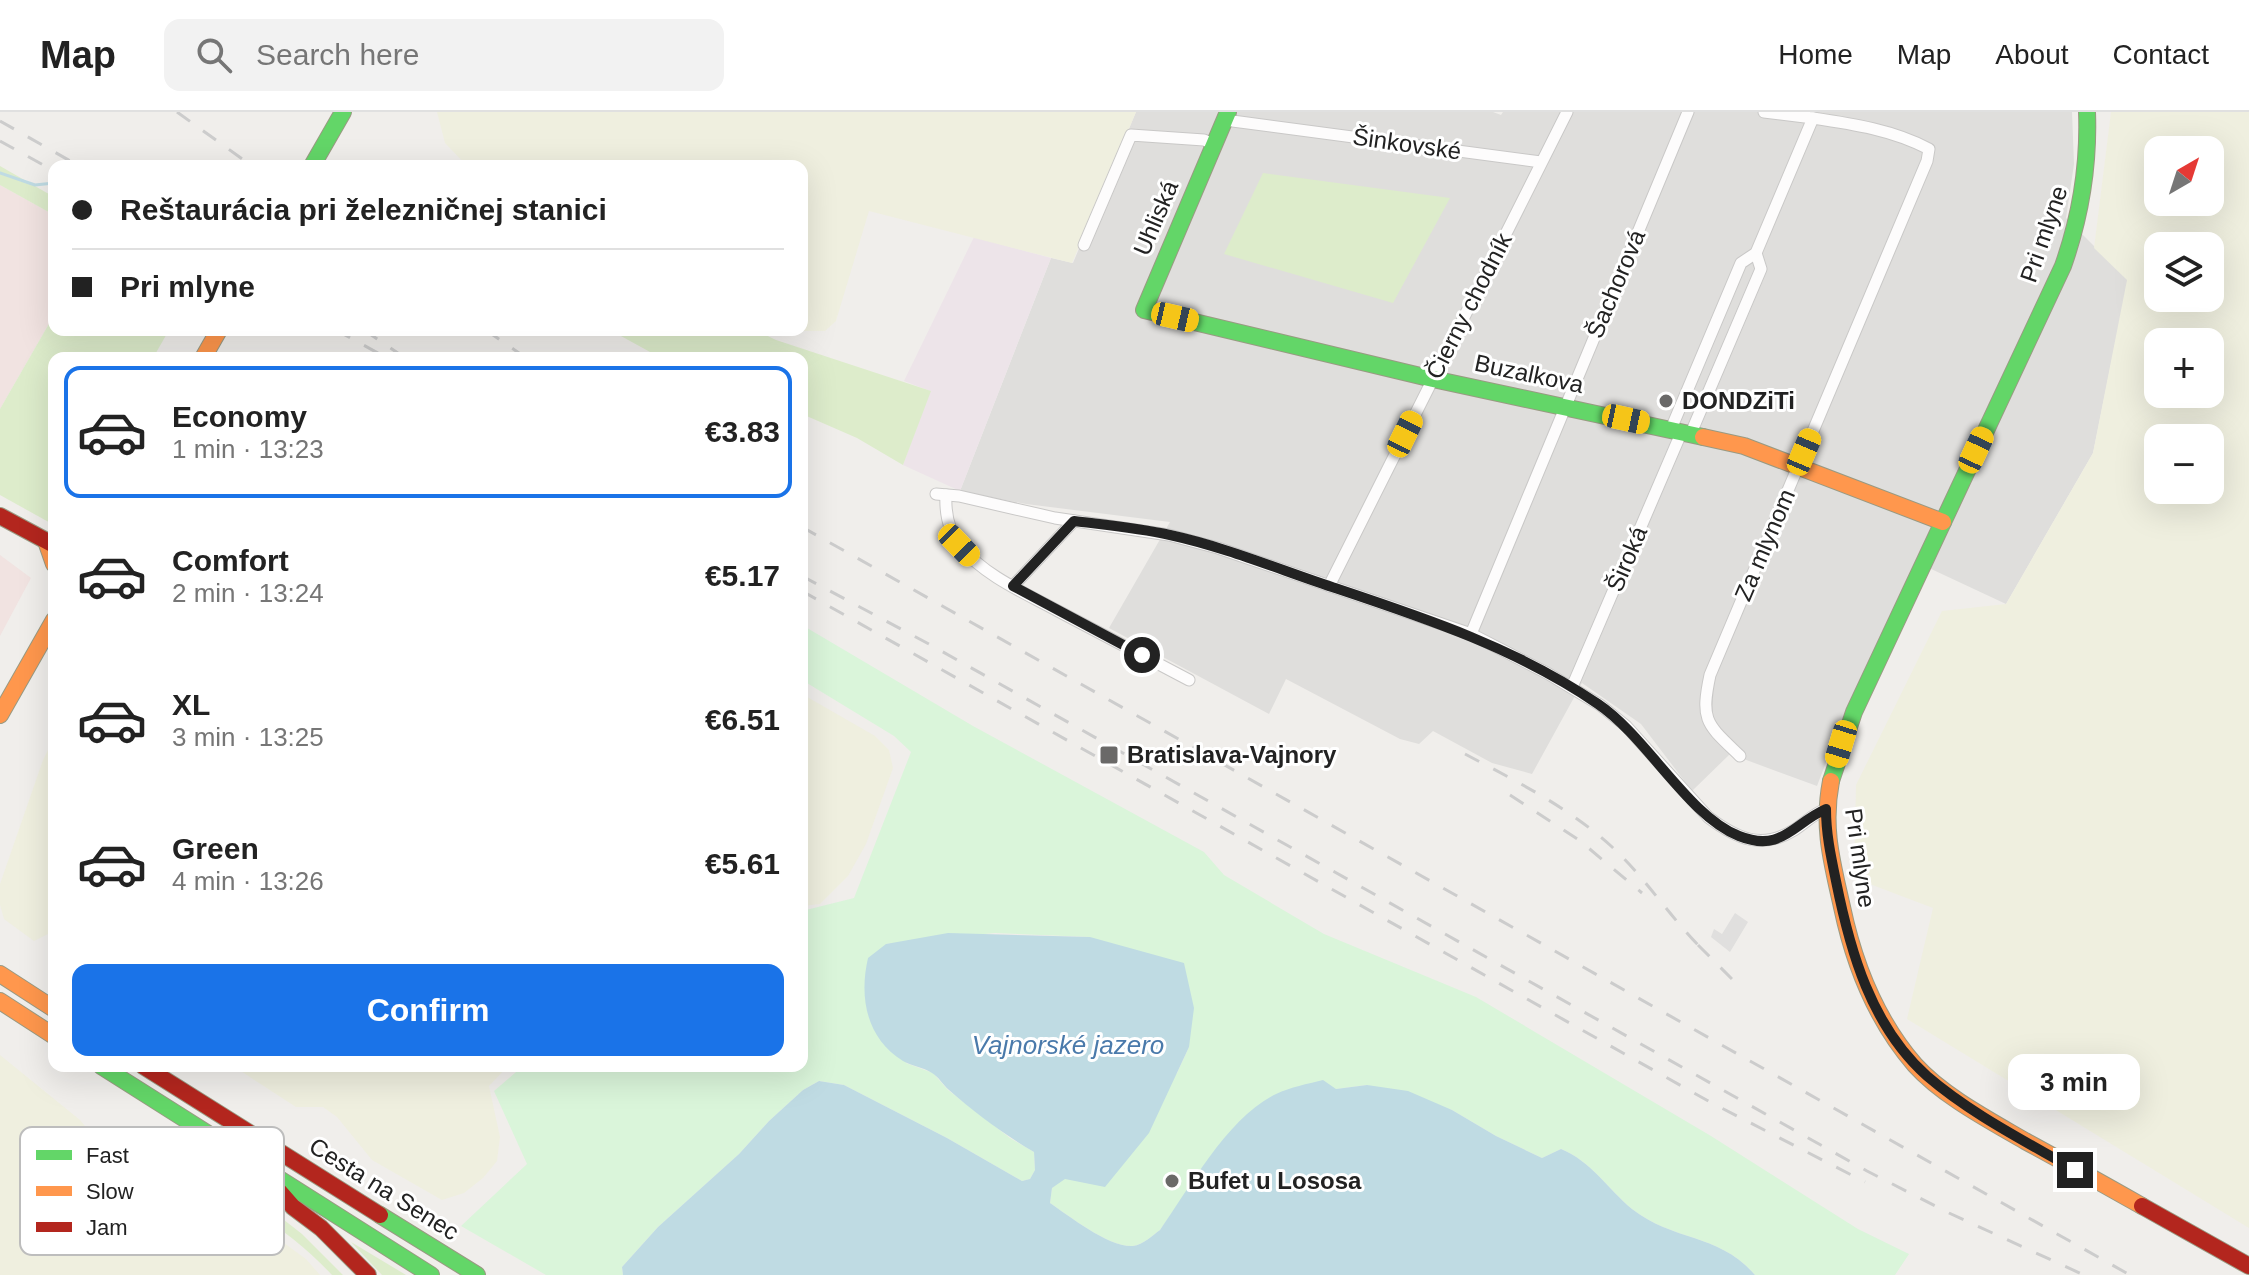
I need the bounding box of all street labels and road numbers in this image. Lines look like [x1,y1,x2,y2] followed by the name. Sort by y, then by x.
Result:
[1351,123,1463,164] street label: Šinkovské
[1128,176,1184,259] street label: Uhliská
[2014,182,2073,286] street label: Pri mlyne
[1581,225,1651,342] street label: Šachorová
[1420,227,1517,383] street label: Čierny chodník
[1472,349,1587,398] street label: Buzalkova
[1729,485,1800,605] street label: Za mlynom
[1601,522,1653,595] street label: Široká
[1840,807,1881,909] street label: Pri mlyne
[305,1132,464,1245] street label: Cesta na Senec

